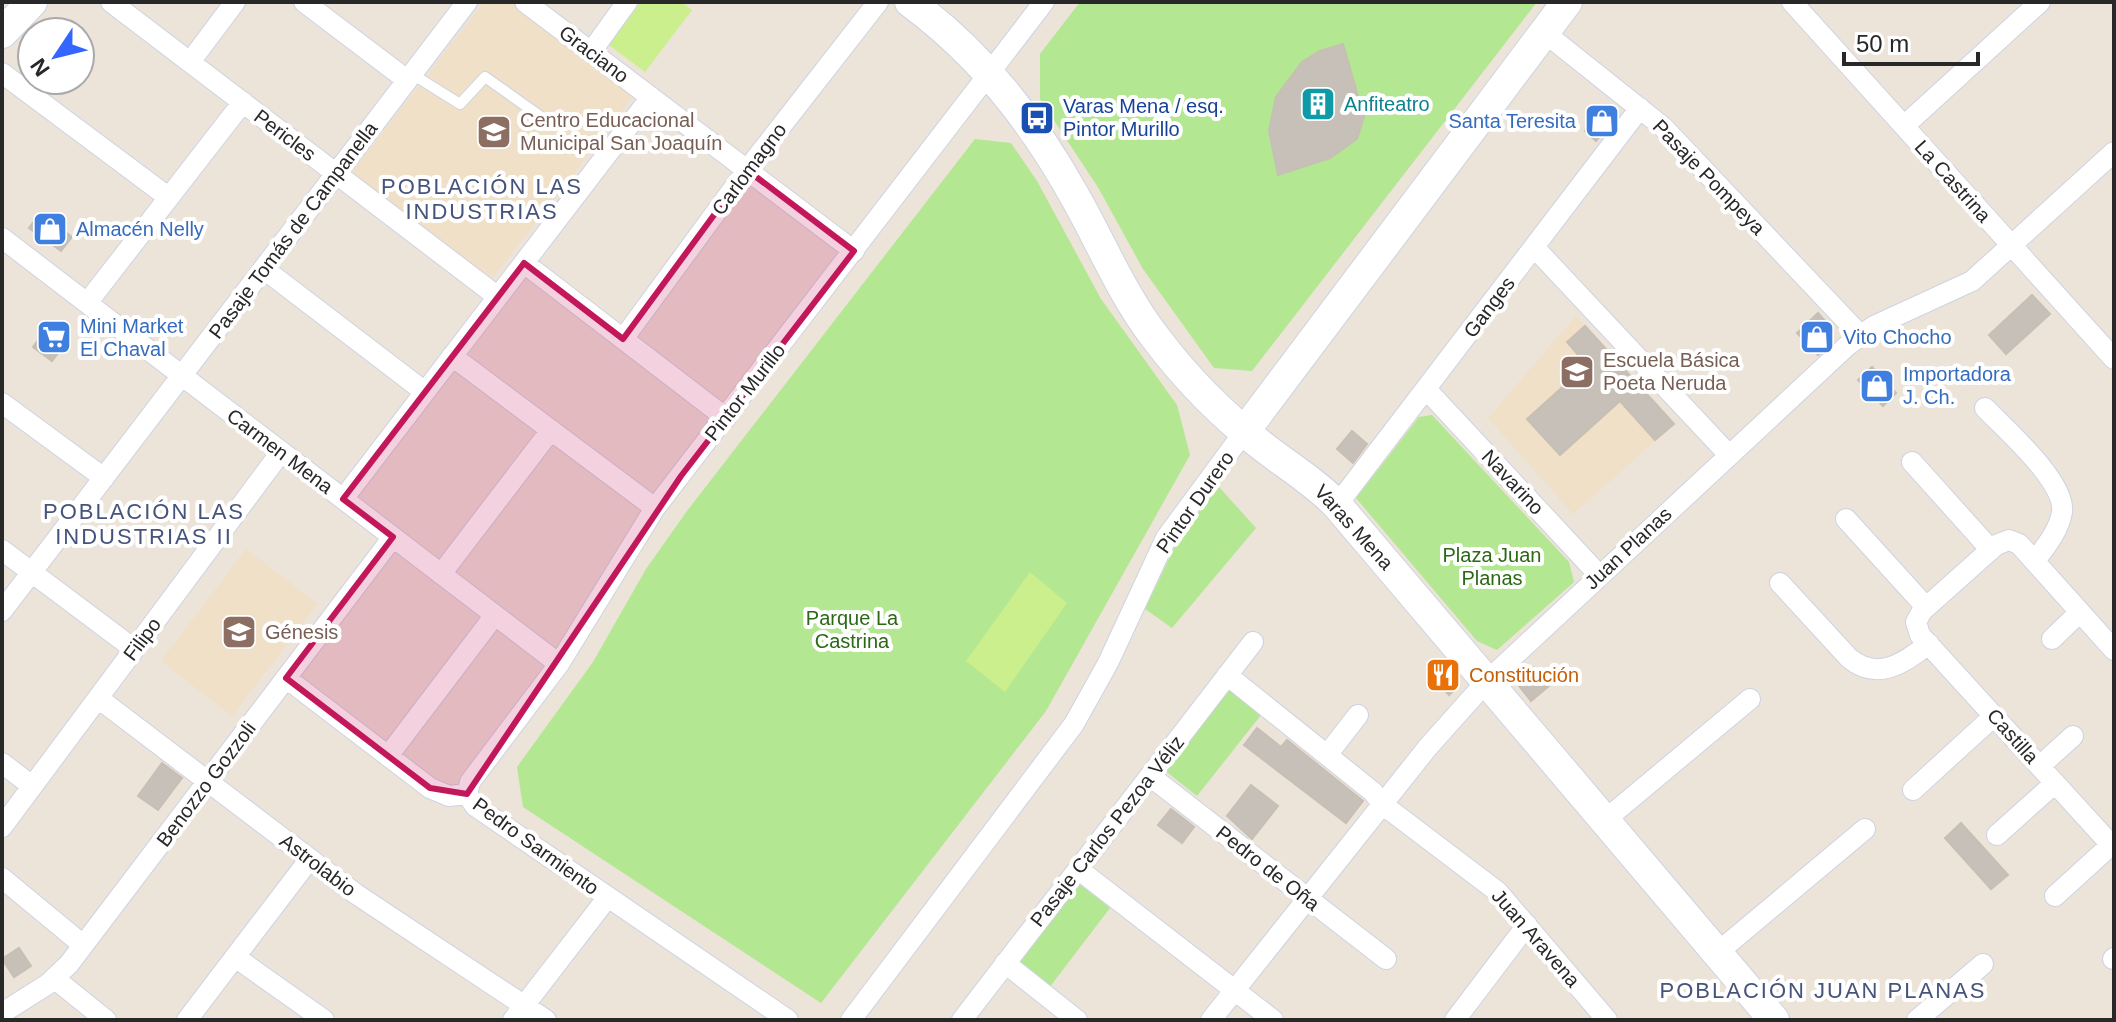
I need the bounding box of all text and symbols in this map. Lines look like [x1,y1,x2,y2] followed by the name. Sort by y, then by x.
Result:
[16,16,96,96] north arrow
[1844,16,1978,66] scale bar
[555,21,633,87] street label: Graciano
[1856,30,1909,57] text: 50 m
[25,54,55,81] text: N
[1299,85,1337,123] building icon: Anfiteatro
[1344,93,1430,115] place label: Anfiteatro
[1063,95,1224,140] place label: Varas Mena / esq. Pintor Murillo
[1018,99,1056,137] bus stop icon: Varas Mena / esq. Pintor Murillo
[1583,102,1621,140] shop icon: Santa Teresita
[250,105,320,165] street label: Pericles
[520,109,722,154] place label: Centro Educacional Municipal San Joaquín
[1449,110,1577,132] place label: Santa Teresita
[475,113,513,151] school or university icon: Centro Educacional Municipal San Joaquín
[1649,115,1770,240] street label: Pasaje Pompeya
[204,117,382,343] street label: Pasaje Tomás de Campanella
[707,119,791,219] street label: Carlomagno
[1911,136,1996,227] street label: La Castrina
[381,174,583,224] district label: POBLACIÓN LAS INDUSTRIAS
[31,210,69,248] shop icon: Almacén Nelly
[76,218,204,240] place label: Almacén Nelly
[1459,272,1519,342] street label: Ganges
[80,315,184,360] place label: Mini Market El Chaval
[35,318,73,356] supermarket icon: Mini Market El Chaval
[1798,318,1836,356] shop icon: Vito Chocho
[1843,326,1952,348] place label: Vito Chocho
[700,339,790,445] street label: Pintor Murillo
[1603,349,1741,394] place label: Escuela Básica Poeta Neruda
[1558,353,1596,391] school or university icon: Escuela Básica Poeta Neruda
[1903,363,2012,408] place label: Importadora J. Ch.
[1858,367,1896,405] shop icon: Importadora J. Ch.
[223,404,338,498] street label: Carmen Mena
[1478,445,1548,519] street label: Navarino
[1152,447,1238,557] street label: Pintor Durero
[1310,480,1398,575] street label: Varas Mena
[43,499,245,549] district label: POBLACIÓN LAS INDUSTRIAS II
[1580,502,1676,594] street label: Juan Planas
[1443,544,1541,589] park label: Plaza Juan Planas
[806,607,899,652] park label: Parque La Castrina
[119,613,165,665] street label: Filipo
[220,613,258,651] school or university icon: Génesis
[265,621,338,643] place label: Génesis
[1424,656,1462,694] restaurant icon: Constitución
[1469,664,1579,686] place label: Constitución
[1983,704,2044,768] street label: Castilla
[152,717,260,851] street label: Benozzo Gozzoli
[1026,731,1188,931] street label: Pasaje Carlos Pezoa Véliz
[469,793,603,899] street label: Pedro Sarmiento
[1212,821,1325,916] street label: Pedro de Oña
[276,829,360,901] street label: Astrolabio
[1488,885,1585,992] street label: Juan Aravena
[1660,978,1986,1003] district label: POBLACIÓN JUAN PLANAS

